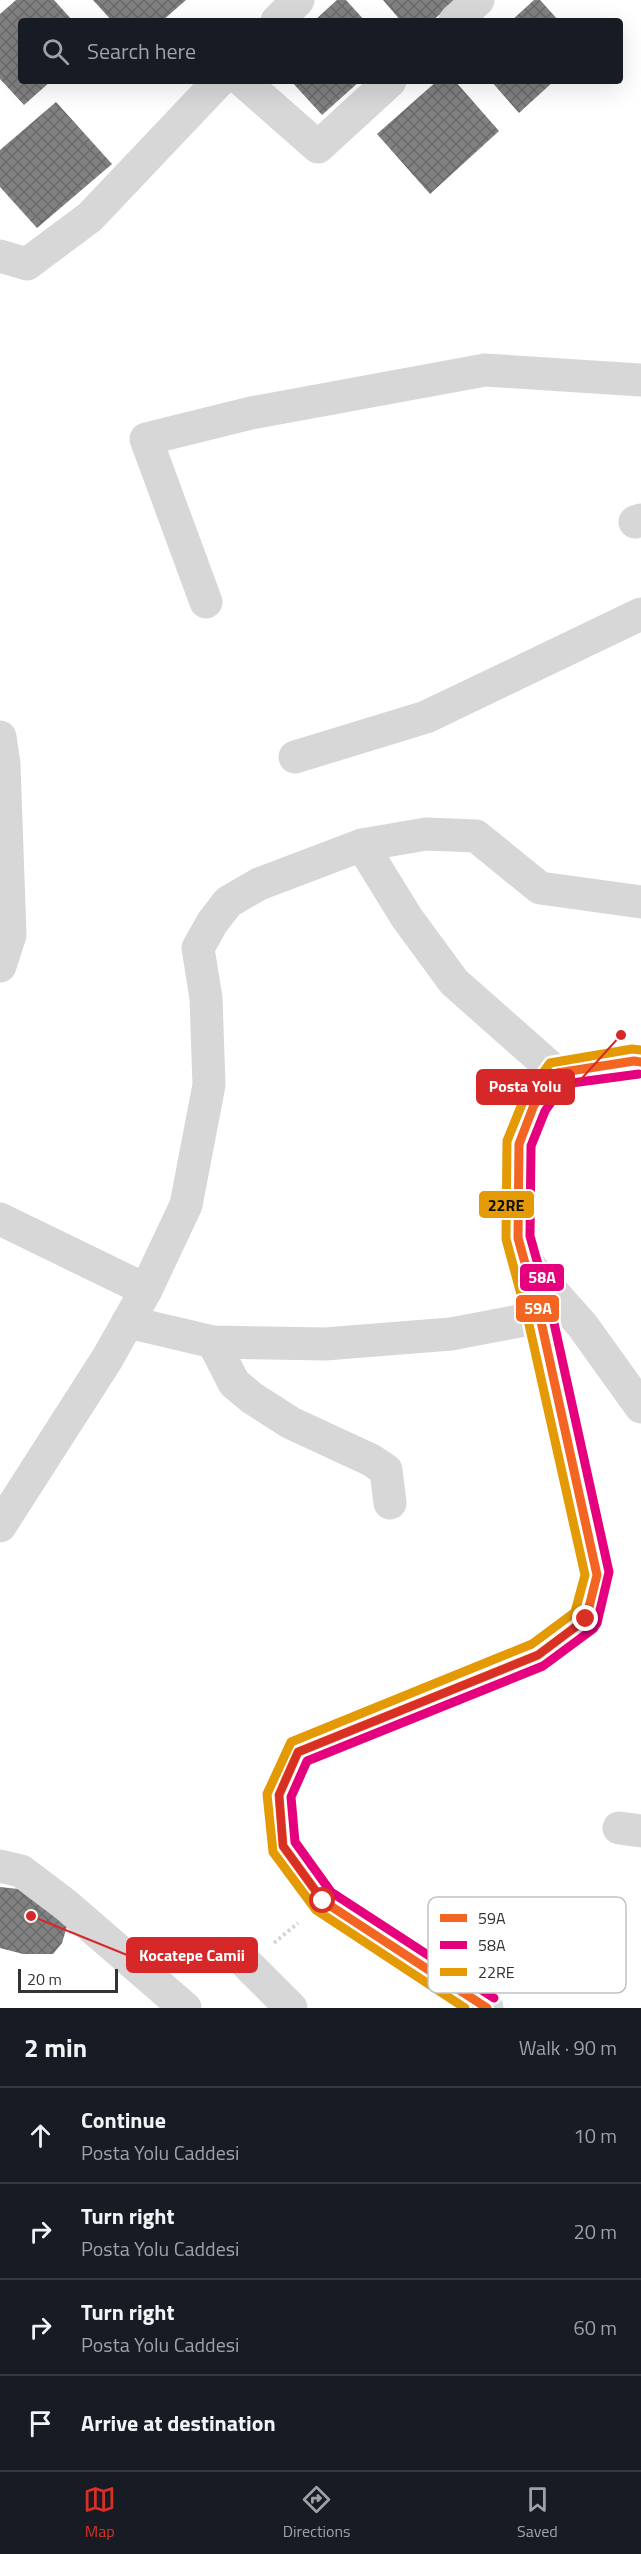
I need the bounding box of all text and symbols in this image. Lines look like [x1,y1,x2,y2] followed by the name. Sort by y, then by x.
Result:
[18,18,623,84] search box
[87,34,196,68] text: Search here
[39,35,72,68] icon: search
[477,1070,574,1104] callout: Posta Yolu
[489,1074,561,1098] text: Posta Yolu
[478,1190,535,1219] line badge: 22RE
[488,1193,524,1217] text: 22RE
[519,1263,565,1292] line badge: 58A
[528,1265,556,1289] text: 58A
[515,1294,560,1323] line badge: 59A
[524,1296,552,1320] text: 59A
[572,1605,598,1631] route end
[309,1887,335,1913] route start
[428,1897,626,1993] legend
[478,1906,506,1930] text: 59A
[478,1933,506,1957] text: 58A
[127,1938,257,1972] callout: Kocatepe Camii
[139,1943,245,1967] text: Kocatepe Camii
[478,1960,515,1984] text: 22RE
[18,1966,118,1994] scale bar
[27,1967,62,1991] text: 20 m
[24,2028,87,2067] text: 2 min
[519,2032,617,2063] text: Walk · 90 m
[81,2103,166,2137] text: Continue
[24,2119,57,2152] icon: ahead
[573,2120,617,2151] text: 10 m
[81,2137,239,2168] text: Posta Yolu Caddesi
[81,2199,175,2233] text: Turn right
[24,2215,57,2248] icon: right
[573,2216,617,2247] text: 20 m
[81,2233,239,2264] text: Posta Yolu Caddesi
[81,2295,175,2329] text: Turn right
[24,2311,57,2344] icon: right
[573,2312,617,2343] text: 60 m
[81,2329,239,2360] text: Posta Yolu Caddesi
[81,2406,276,2440] text: Arrive at destination
[24,2407,57,2440] icon: arrive
[83,2483,116,2543] tab: Map
[283,2483,351,2543] tab: Directions
[517,2483,558,2543] tab: Saved

